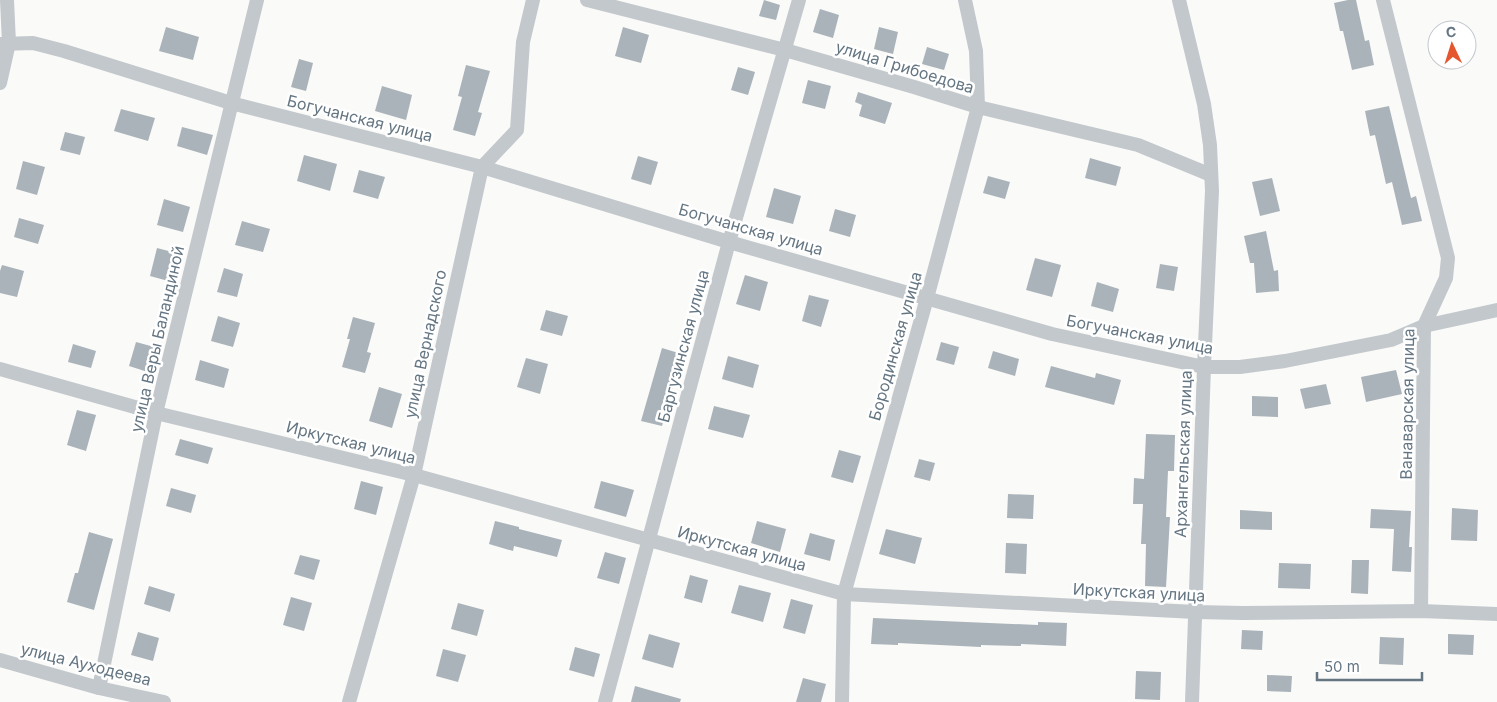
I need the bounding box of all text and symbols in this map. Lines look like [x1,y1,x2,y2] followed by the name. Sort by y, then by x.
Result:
[1427,20,1477,70] north arrow
[1445,23,1457,40] text: С
[833,36,977,98] street label: улица Грибоедова
[285,90,435,146] street label: Богучанская улица
[676,199,826,259] street label: Богучанская улица
[126,244,188,434] street label: улица Веры Баландиной
[653,267,713,425] street label: Баргузинская улица
[399,268,451,420] street label: улица Вернадского
[864,269,926,423] street label: Бородинская улица
[1065,310,1215,358] street label: Богучанская улица
[1396,328,1418,480] street label: Ванаварская улица
[1170,370,1196,538] street label: Архангельская улица
[284,416,418,468] street label: Иркутская улица
[675,521,809,575] street label: Иркутская улица
[1072,579,1206,605] street label: Иркутская улица
[19,638,153,690] street label: улица Ауходеева
[1317,650,1422,682] scale bar
[1324,657,1360,676] text: 50 m

